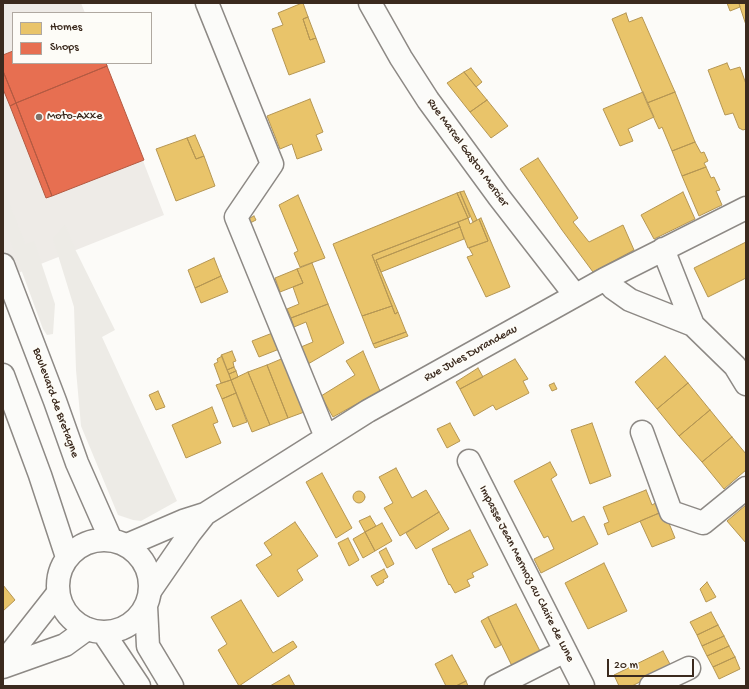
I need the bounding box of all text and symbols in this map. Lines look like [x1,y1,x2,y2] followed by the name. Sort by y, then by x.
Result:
[12,12,152,64] legend
[50,21,82,35] text: Homes
[50,41,79,55] text: Shops
[423,96,511,210] street label: Rue Marcel Gaston Mercier
[47,110,102,124] place label: Moto-Axxe
[34,112,44,122] marker: Moto-Axxe
[422,322,520,386] street label: Rue Jules Durandeau
[28,346,82,460] street label: Boulevard de Bretagne
[475,483,577,665] street label: Impasse Jean Mermoz au Claire de Lune
[609,651,696,677] scale bar
[614,659,638,673] text: 20 m

